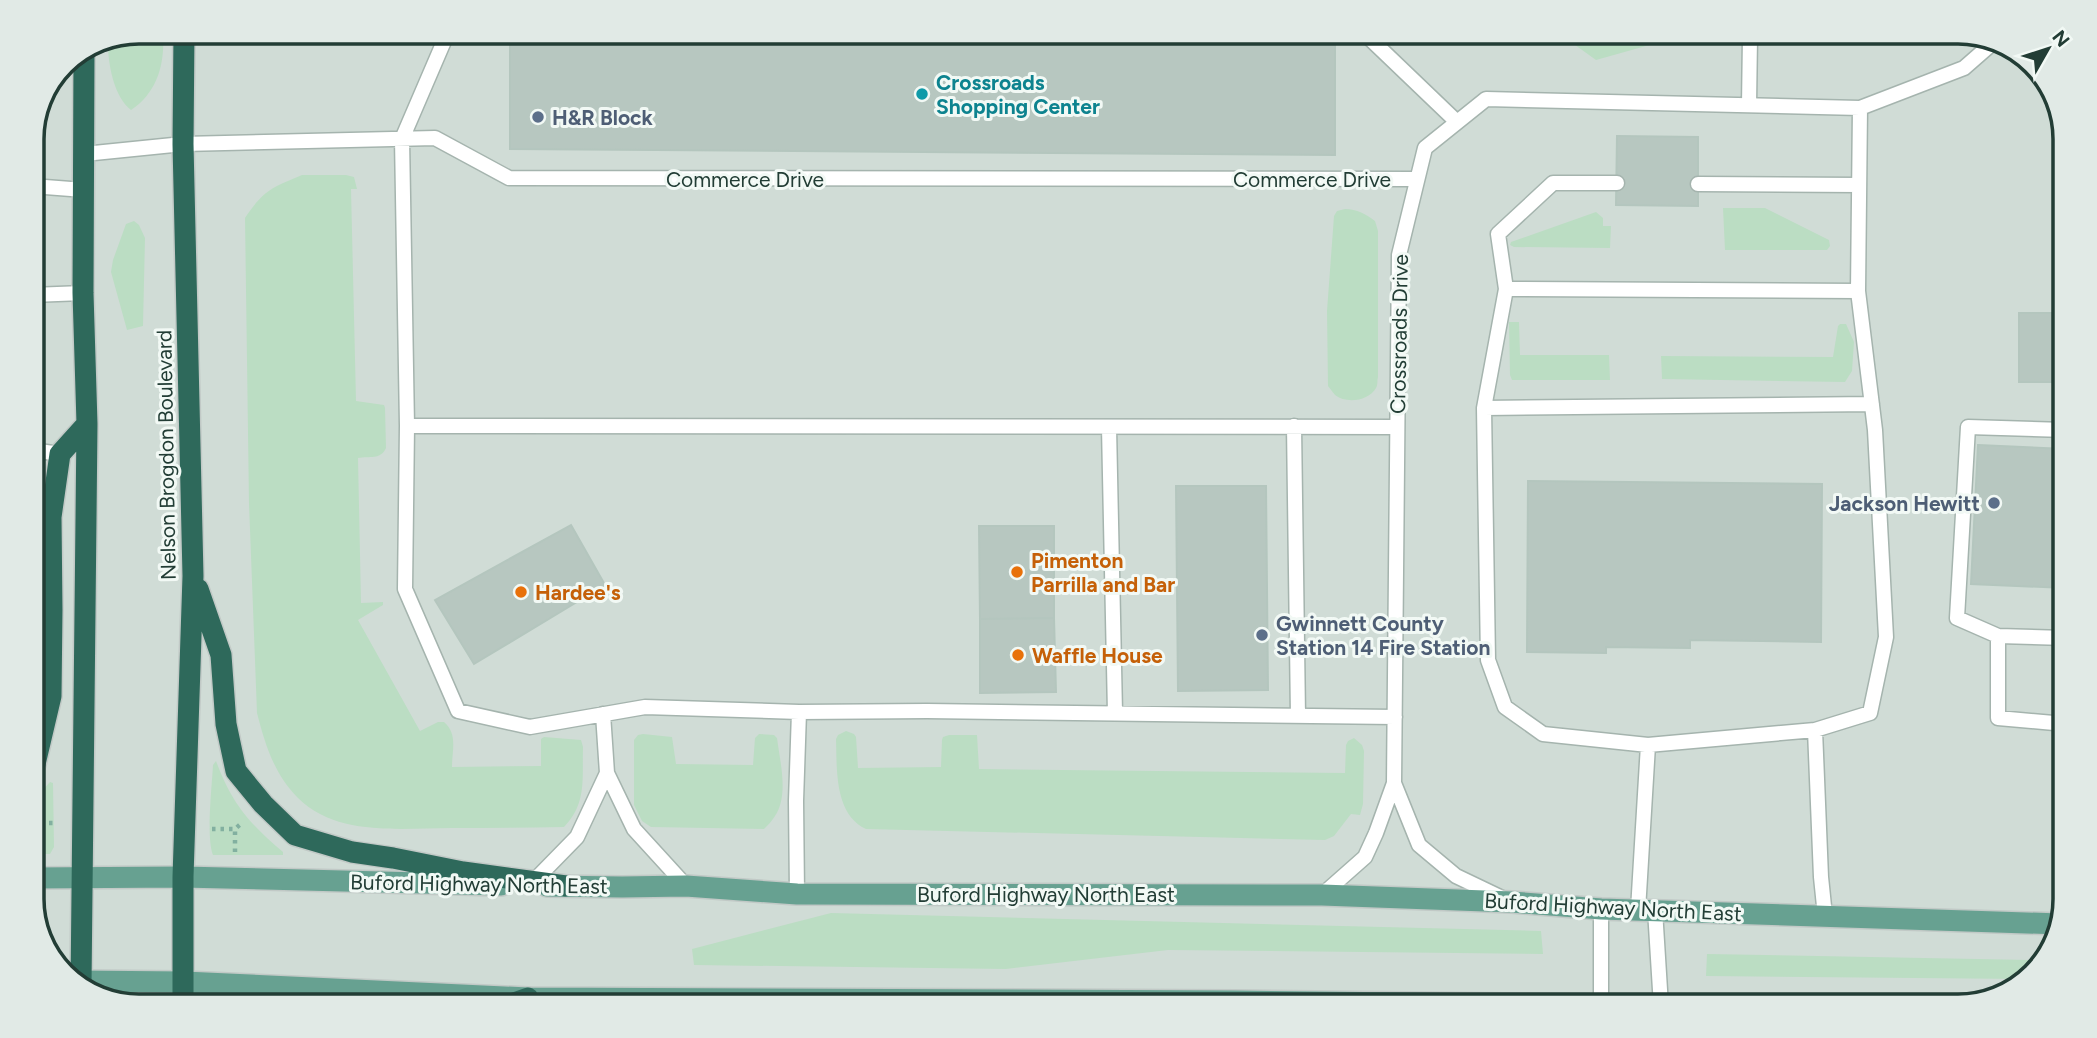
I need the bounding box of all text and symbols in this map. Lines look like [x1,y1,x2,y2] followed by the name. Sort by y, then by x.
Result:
[2013,14,2083,84] north arrow
[2047,26,2074,52] text: N
[936,70,1100,119] place label: Crossroads Shopping Center
[914,86,930,102] marker: Crossroads Shopping Center
[552,105,654,130] place label: H&R Block
[530,109,546,125] marker: H&R Block
[666,167,824,192] street label: Commerce Drive
[1233,167,1391,192] street label: Commerce Drive
[1385,254,1413,414] street label: Crossroads Drive
[151,330,181,580] street label: Nelson Brogdon Boulevard
[1829,491,1980,516] place label: Jackson Hewitt
[1986,495,2002,511] marker: Jackson Hewitt
[1031,548,1175,597] place label: Pimenton Parrilla and Bar
[1009,564,1025,580] marker: Pimenton Parrilla and Bar
[535,580,621,605] place label: Hardee's
[513,584,529,600] marker: Hardee's
[1276,611,1490,660] place label: Gwinnett County Station 14 Fire Station
[1254,627,1270,643] marker: Gwinnett County Station 14 Fire Station
[1032,643,1163,668] place label: Waffle House
[1010,647,1026,663] marker: Waffle House
[350,869,608,899] street label: Buford Highway North East
[917,882,1175,907] street label: Buford Highway North East
[1484,888,1742,926] street label: Buford Highway North East

